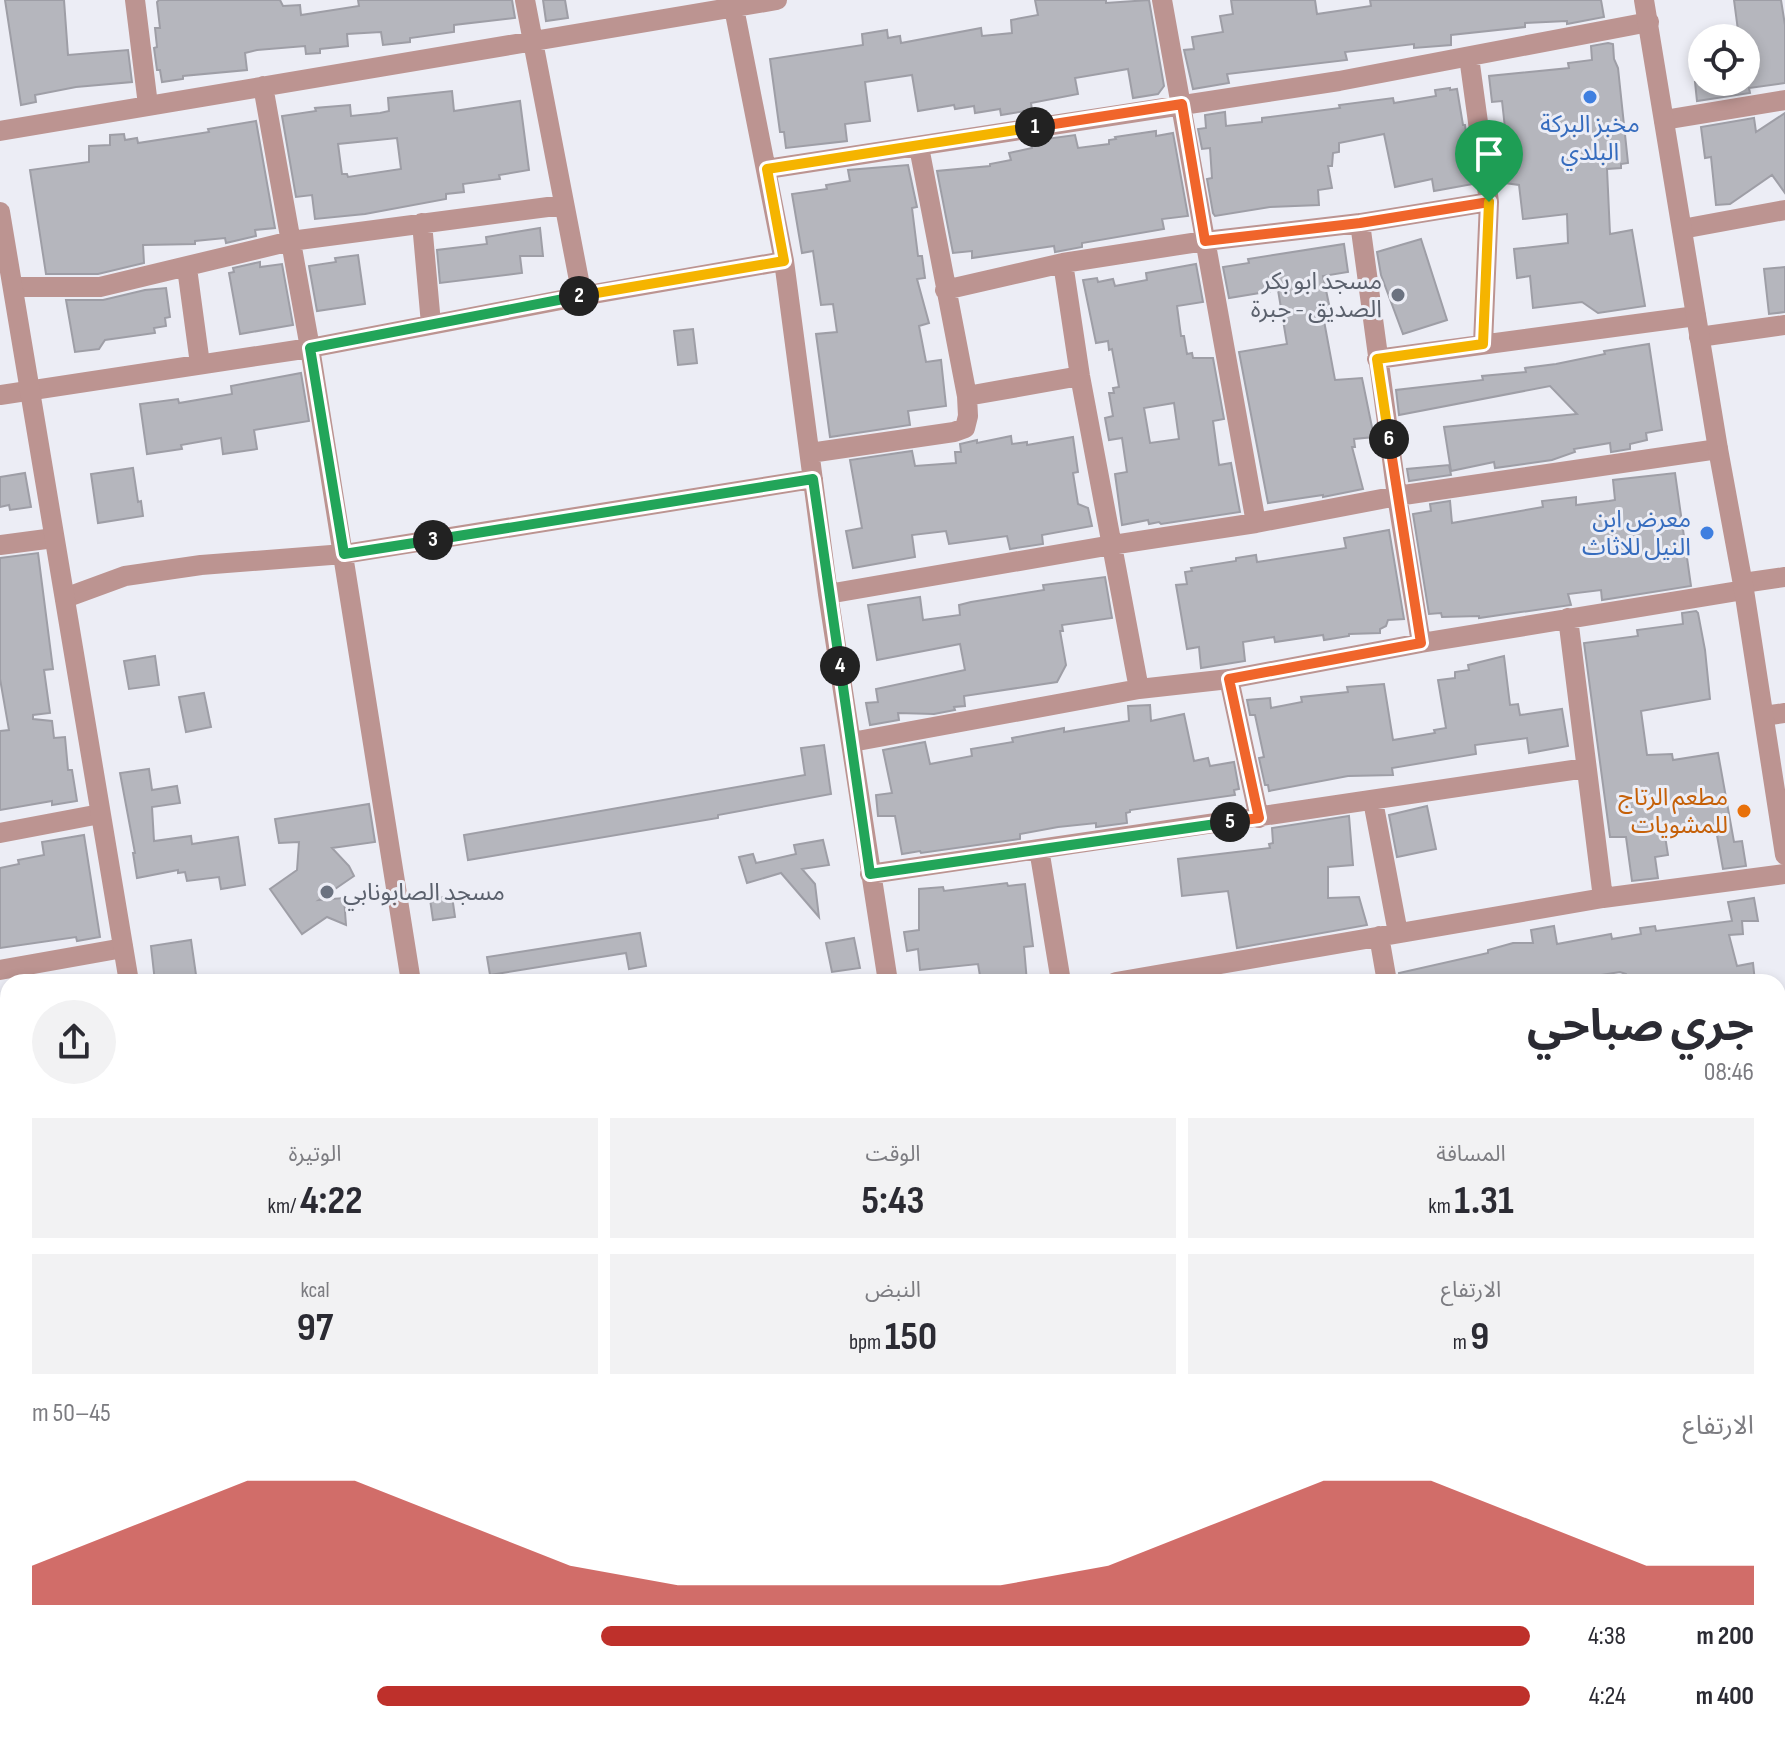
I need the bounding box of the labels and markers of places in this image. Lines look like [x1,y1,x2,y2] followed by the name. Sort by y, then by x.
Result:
[1581,88,1599,106] marker: مخبز البركة البلدي
[1015,107,1055,147] pin: 1
[1540,110,1640,171] place label: مخبز البركة البلدي
[1455,120,1523,202] pin
[1251,267,1382,324] place label: مسجد ابو بكر الصديق - جبرة
[559,276,599,316] pin: 2
[1389,286,1407,304] marker: مسجد ابو بكر الصديق - جبرة
[1369,419,1409,459] pin: 6
[1582,505,1691,562] place label: معرض ابن النيل للاثاث
[413,520,453,560] pin: 3
[1698,524,1716,542] marker: معرض ابن النيل للاثاث
[820,646,860,686] pin: 4
[1618,783,1728,840] place label: مطعم الرتاج للمشويات
[1210,802,1250,842] pin: 5
[1735,802,1753,820] marker: مطعم الرتاج للمشويات
[343,878,505,911] place label: مسجد الصابونابي
[318,883,336,901] marker: مسجد الصابونابي

